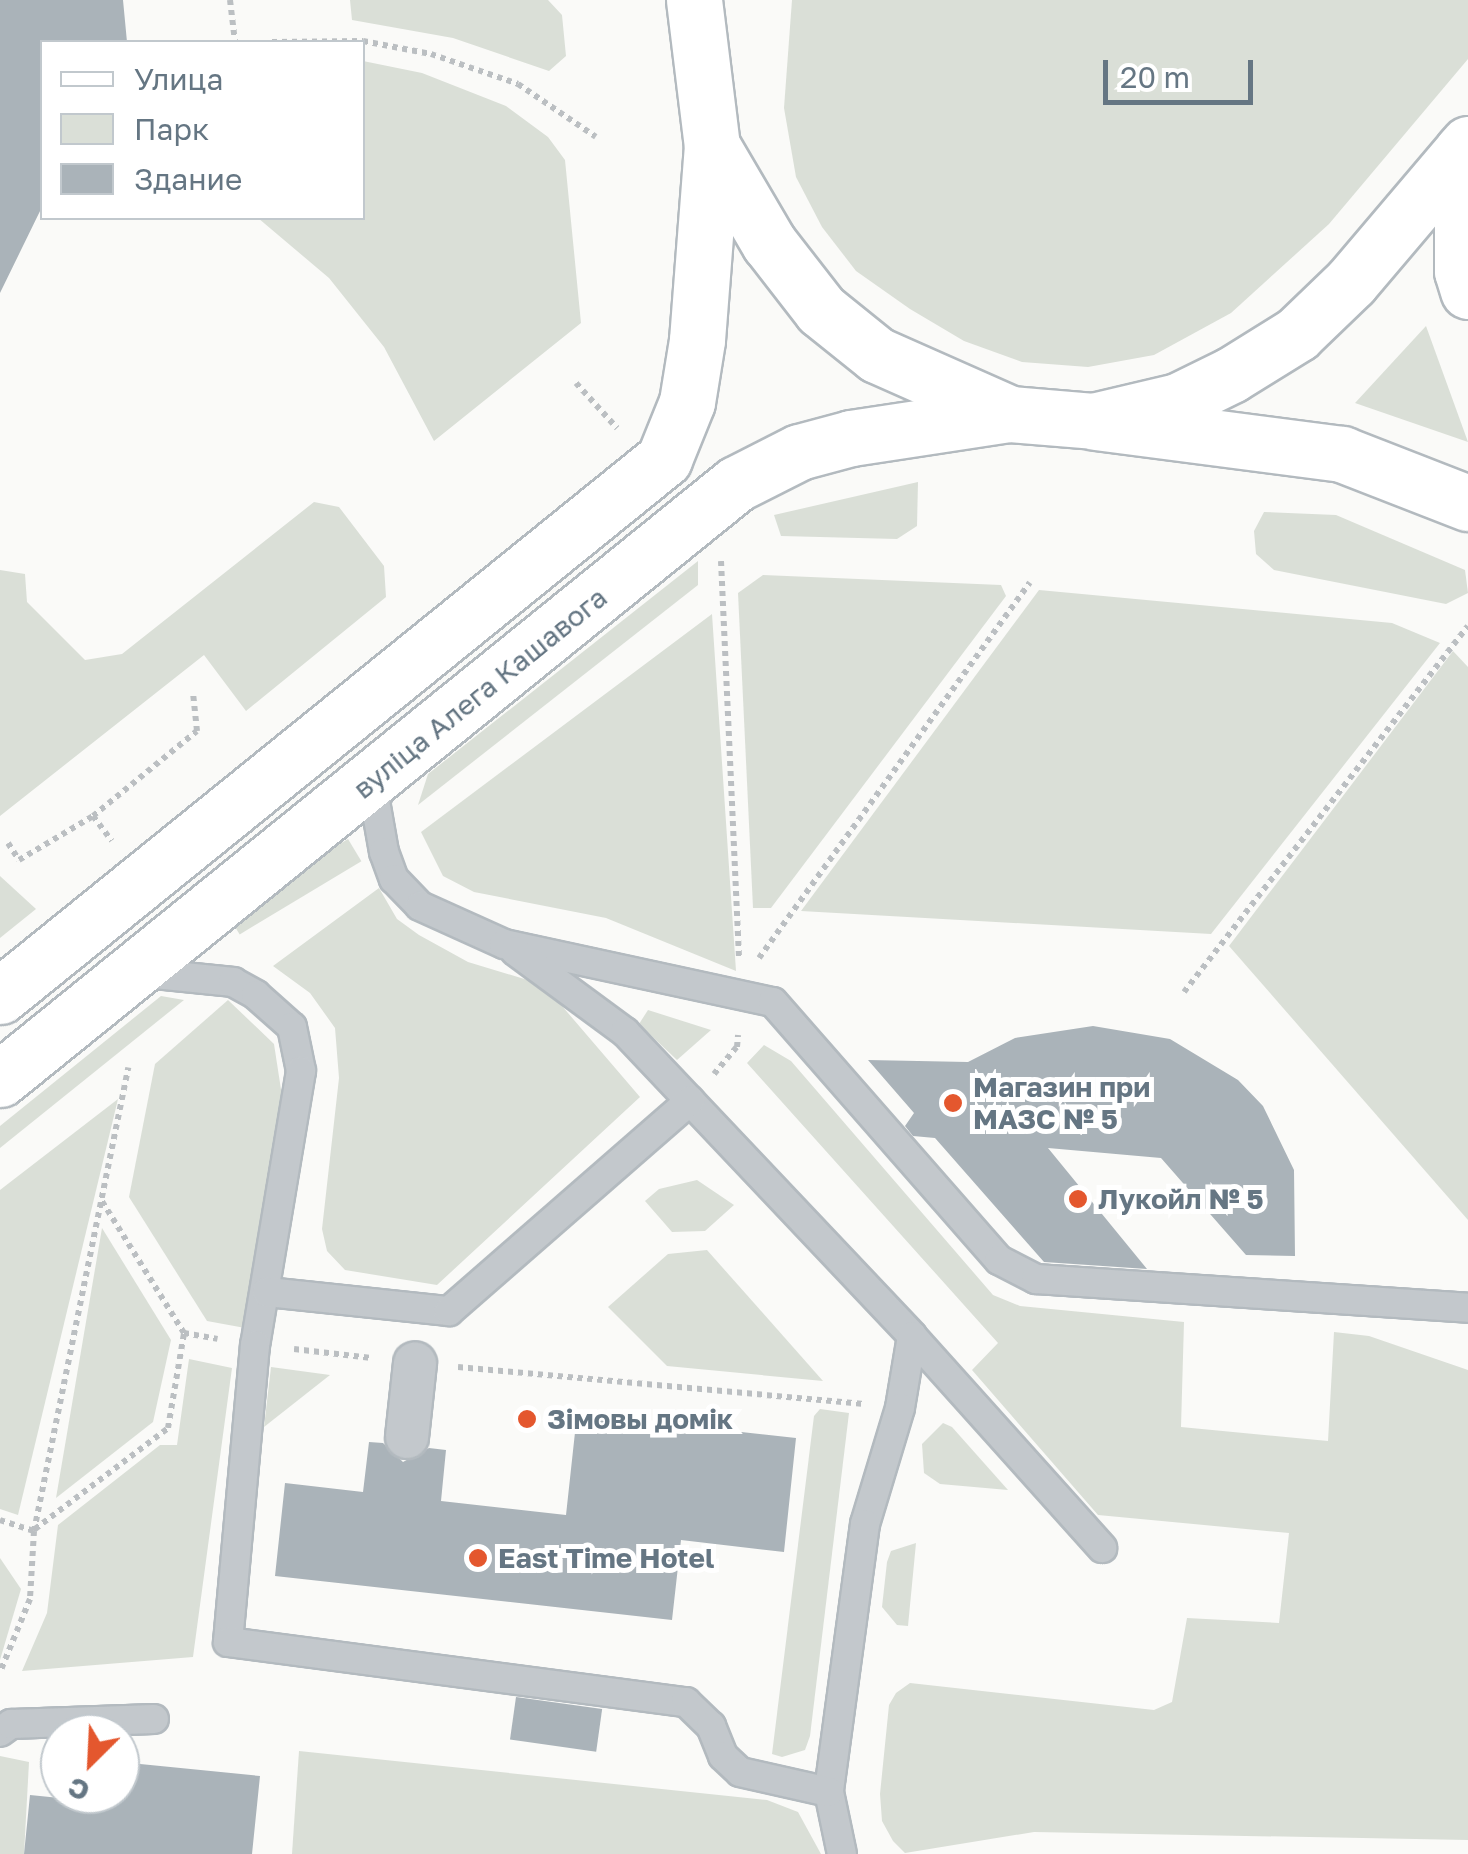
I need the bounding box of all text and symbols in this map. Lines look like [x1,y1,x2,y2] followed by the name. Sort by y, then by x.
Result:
[40,40,365,220] legend
[1108,40,1258,102] scale bar
[1120,59,1190,95] text: 20 m
[134,61,223,97] text: Улица
[134,111,209,147] text: Парк
[134,161,242,197] text: Здание
[347,580,613,806] street label: вуліца Алега Кашавога
[973,1070,1150,1136] place label: Магазин при МАЗС № 5
[942,1092,964,1114] marker: Магазин при МАЗС № 5
[1098,1182,1264,1216] place label: Лукойл № 5
[1067,1188,1089,1210] marker: Лукойл № 5
[547,1402,733,1436] place label: Зімовы домік
[516,1408,538,1430] marker: Зімовы домік
[498,1541,714,1575] place label: East Time Hotel
[467,1547,489,1569] marker: East Time Hotel
[40,1714,140,1814] north arrow
[63,1771,94,1809] text: С

